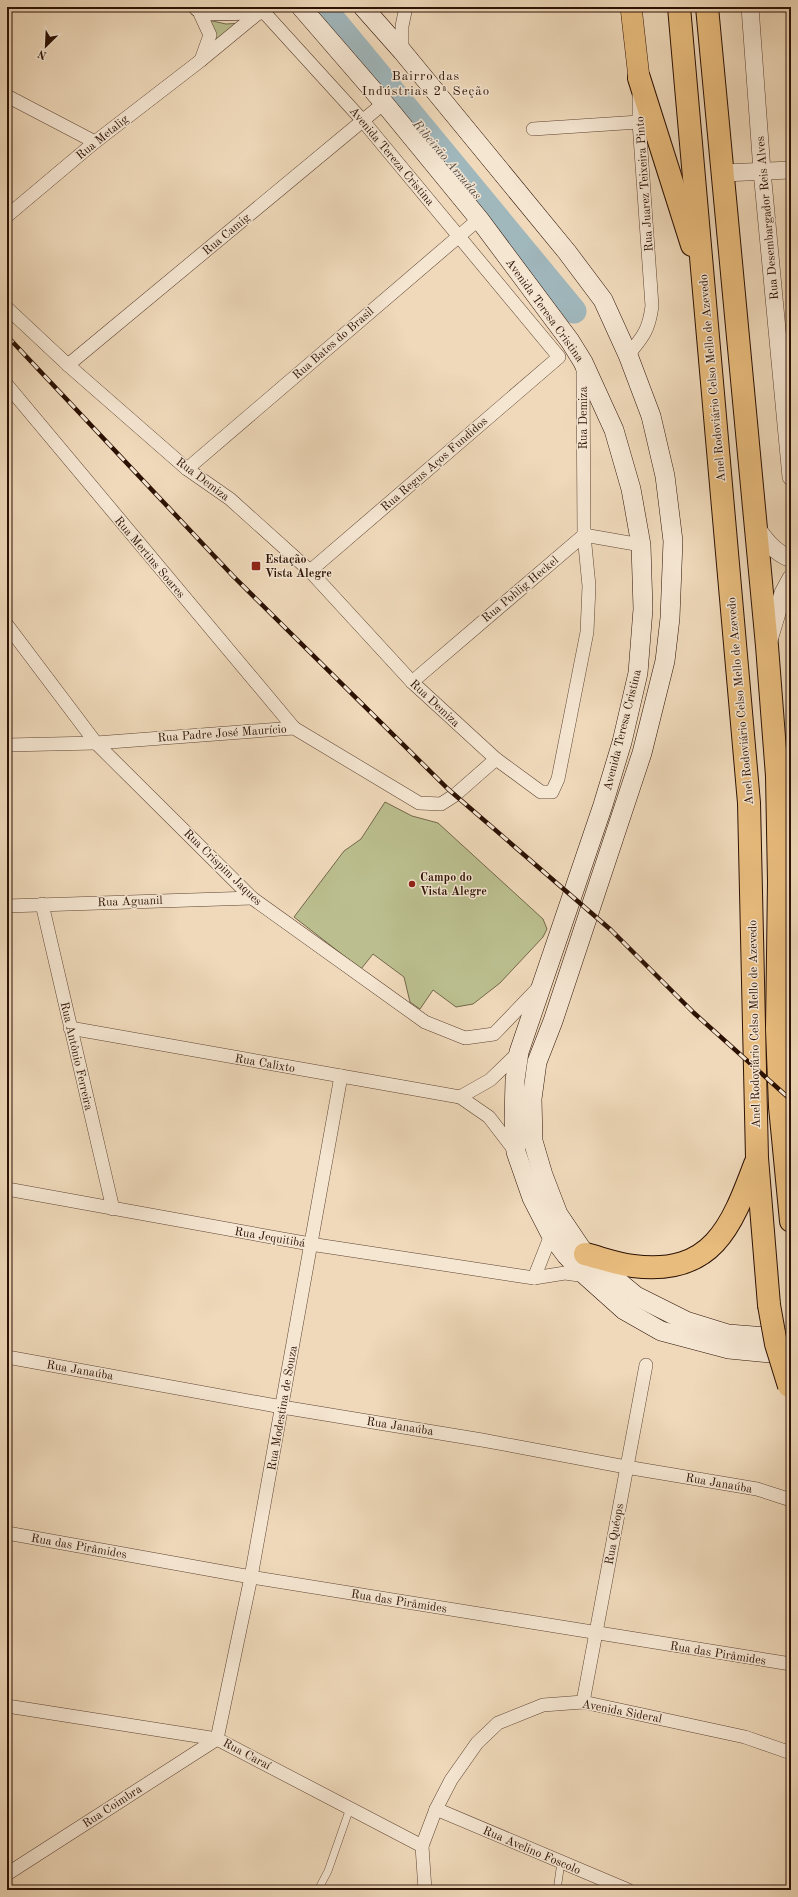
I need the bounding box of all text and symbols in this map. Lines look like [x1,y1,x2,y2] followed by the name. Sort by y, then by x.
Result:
[26,26,66,66] north arrow
[36,47,49,60] text: N
[362,70,490,98] district label: Bairro das Indústrias 2ª Seção
[347,105,436,208] street label: Avenida Tereza Cristina
[74,113,131,162] street label: Rua Metalig
[634,116,656,252] street label: Rua Juarez Teixeira Pinto
[409,117,484,203] water label: Ribeirão Arrudas
[755,136,781,300] street label: Rua Desembargador Reis Alves
[201,211,253,258] street label: Rua Camig
[503,257,586,365] street label: Avenida Teresa Cristina
[698,274,728,482] street label: Anel Rodoviário Celso Mello de Azevedo
[291,305,377,382] street label: Rua Bates do Brasil
[578,386,590,450] street label: Rua Demiza
[379,415,490,514] street label: Rua Regus Aços Fundidos
[174,456,231,504] street label: Rua Demiza
[112,515,187,601] street label: Rua Mertins Soares
[265,554,332,580] place label: Estação Vista Alegre
[480,554,561,625] street label: Rua Pohlig Heckel
[250,560,262,572] marker: Estação Vista Alegre
[726,597,756,805] street label: Anel Rodoviário Celso Mello de Azevedo
[602,668,644,792] street label: Avenida Teresa Cristina
[407,678,462,730] street label: Rua Demiza
[157,723,287,744] street label: Rua Padre José Maurício
[181,827,264,908] street label: Rua Crispim Jaques
[420,872,487,898] place label: Campo do Vista Alegre
[407,879,417,889] marker: Campo do Vista Alegre
[97,895,163,909] street label: Rua Aguanil
[747,920,763,1128] street label: Anel Rodoviário Celso Mello de Azevedo
[58,1001,94,1112] street label: Rua Antônio Ferreira
[234,1053,296,1075] street label: Rua Calixto
[234,1226,306,1250] street label: Rua Jequitibá
[266,1345,300,1472] street label: Rua Modestina de Souza
[46,1359,114,1383] street label: Rua Janaúba
[366,1416,434,1438] street label: Rua Janaúba
[685,1472,753,1496] street label: Rua Janaúba
[604,1503,626,1566] street label: Rua Quéops
[30,1533,128,1561] street label: Rua das Pirâmides
[350,1588,448,1616] street label: Rua das Pirâmides
[669,1640,767,1668] street label: Rua das Pirâmides
[581,1698,663,1726] street label: Avenida Sideral
[221,1737,273,1773] street label: Rua Caraí
[81,1783,144,1830] street label: Rua Coimbra
[481,1825,582,1877] street label: Rua Avelino Foscolo

